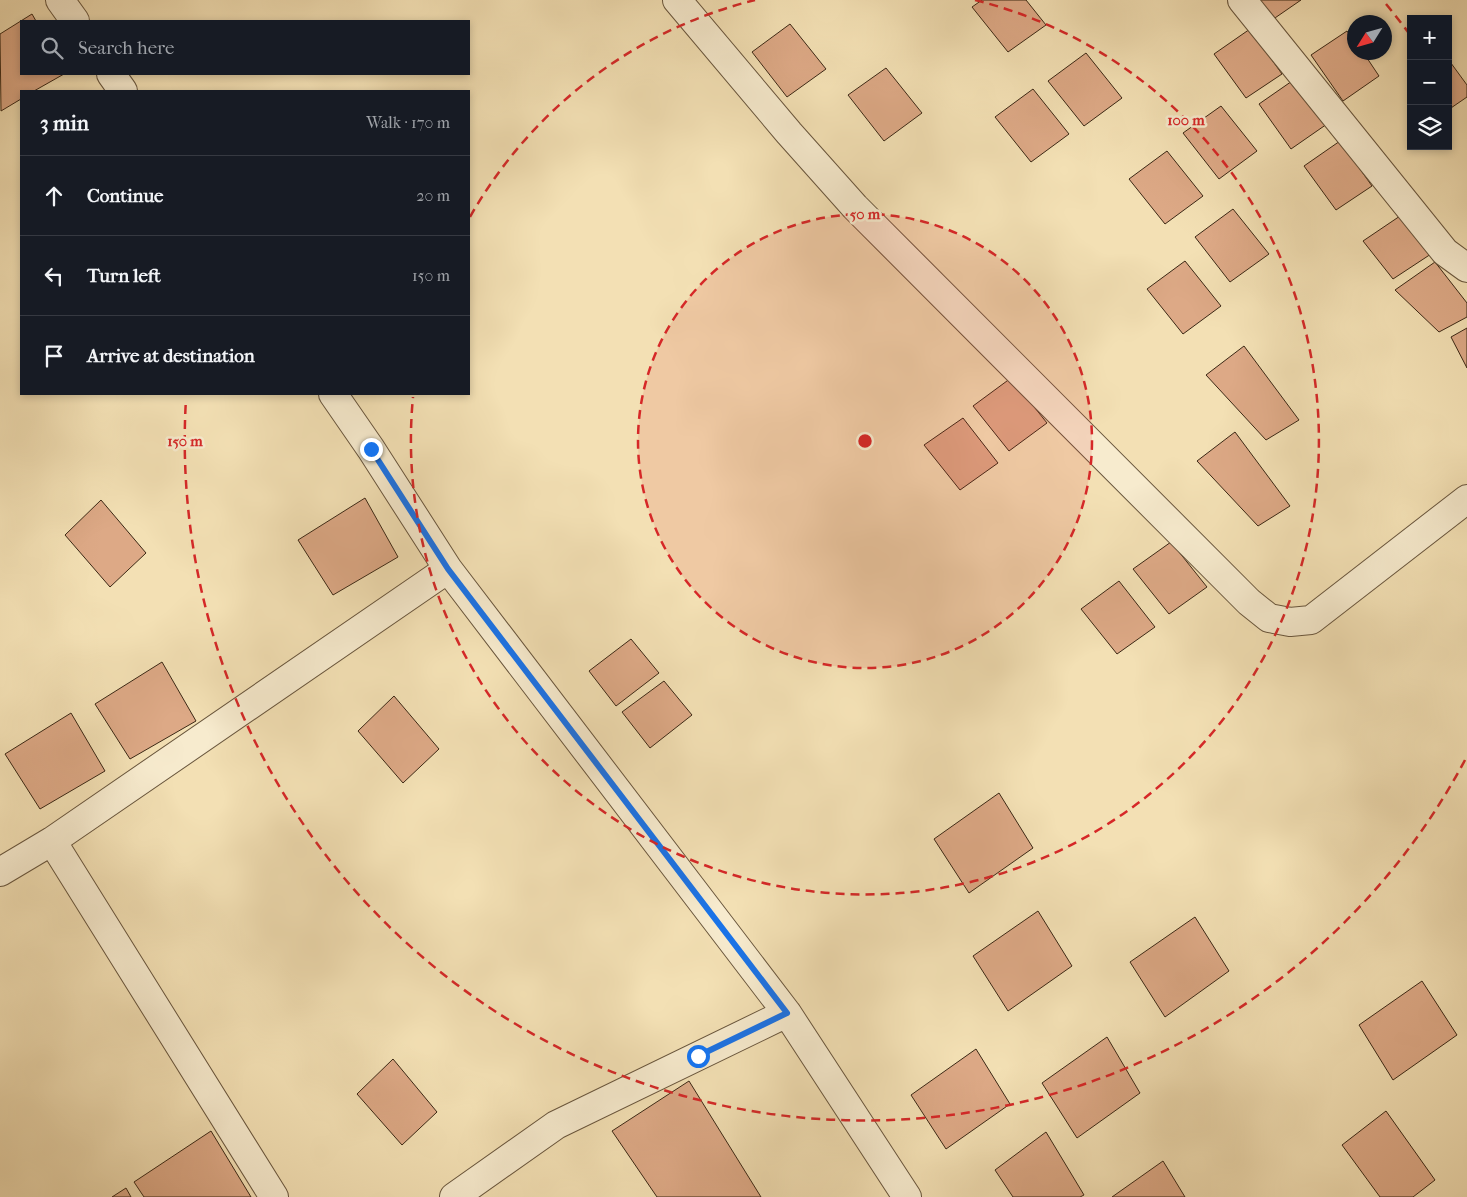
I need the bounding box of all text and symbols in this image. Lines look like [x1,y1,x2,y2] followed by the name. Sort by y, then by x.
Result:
[1347,15,1392,60] north arrow
[1407,15,1452,150] map controls
[1407,15,1452,60] button: +
[20,20,470,75] search box
[38,34,66,62] icon: search
[78,37,174,59] text: Search here
[1407,60,1452,105] button: −
[1407,105,1452,150] button: layers
[40,111,89,135] text: 3 min
[1167,111,1205,129] text: 100 m
[366,113,450,132] text: Walk · 170 m
[40,182,68,210] icon: ahead
[87,185,163,207] text: Continue
[416,186,450,205] text: 20 m
[850,205,881,223] text: 50 m
[40,262,68,290] icon: left
[87,265,161,287] text: Turn left
[412,266,450,285] text: 150 m
[40,342,68,370] icon: arrive
[87,345,255,367] text: Arrive at destination
[167,432,203,450] text: 150 m
[856,432,874,450] centre of rings
[360,438,383,461] route end
[687,1045,710,1068] route start

